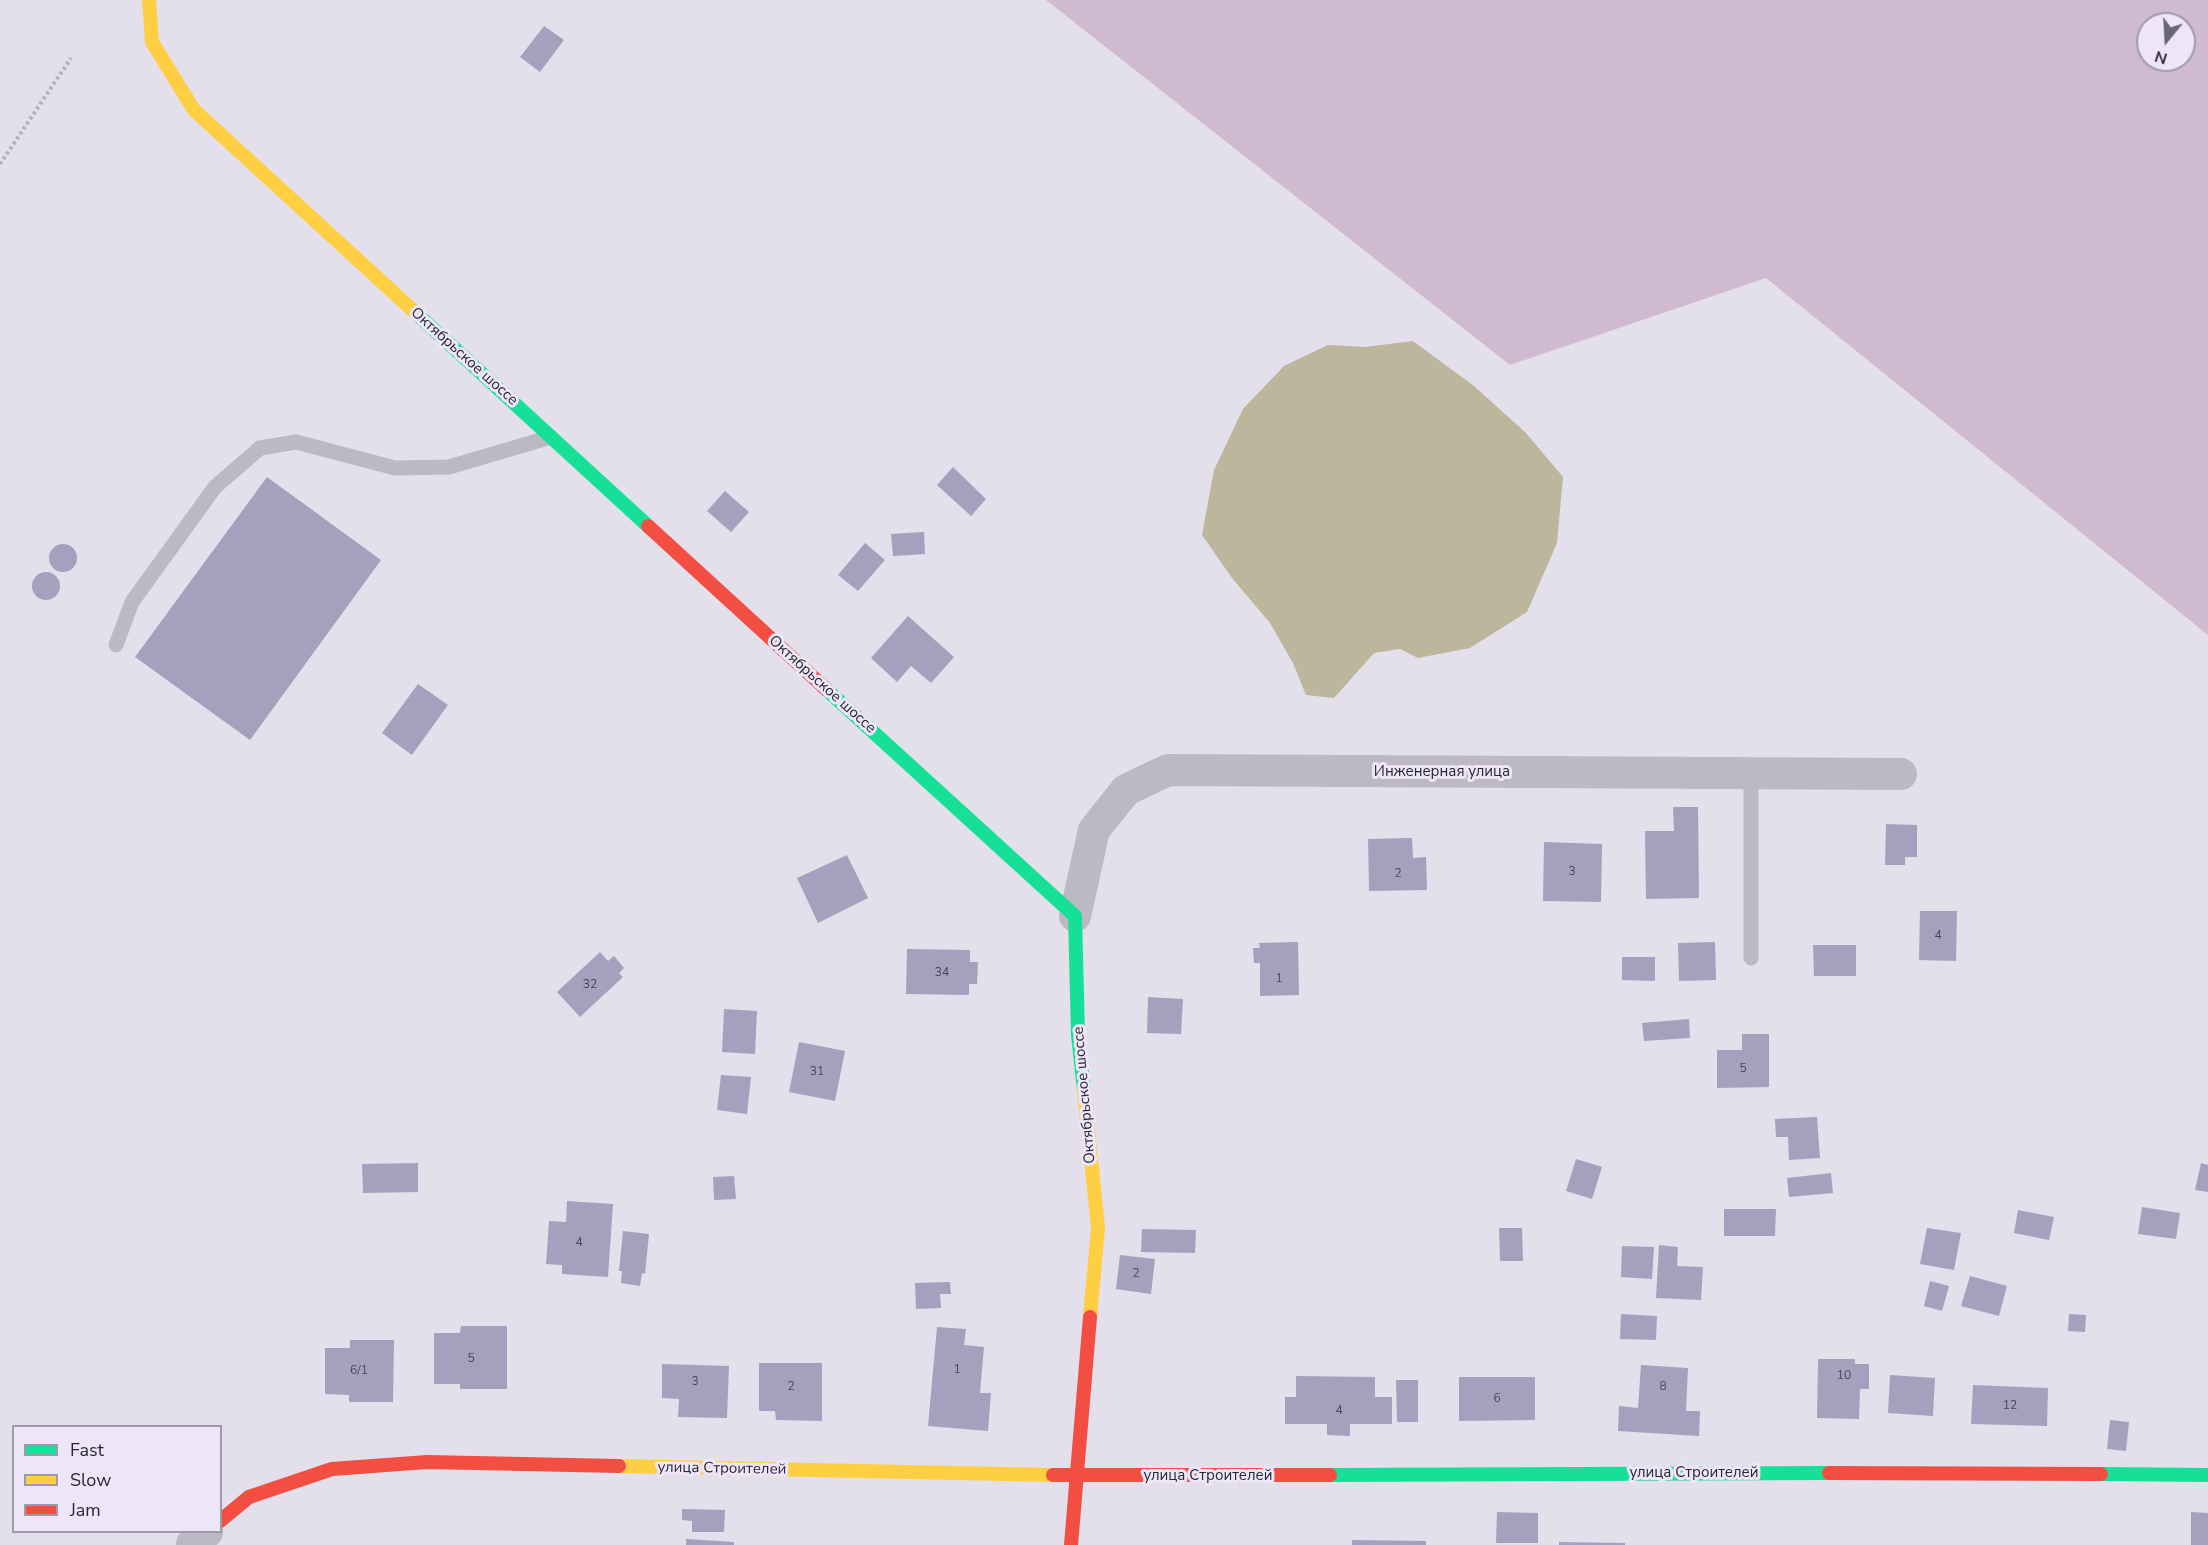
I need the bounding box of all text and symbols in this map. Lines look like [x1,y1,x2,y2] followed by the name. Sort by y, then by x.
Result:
[2136,12,2196,72] north arrow
[2152,45,2170,70] text: N
[407,304,521,410] street label: Октябрьское шоссе
[765,632,879,738] street label: Октябрьское шоссе
[1374,763,1510,781] street label: Инженерная улица
[1568,865,1576,879] house number: 3
[1394,867,1402,881] house number: 2
[1934,929,1942,943] house number: 4
[935,966,949,980] house number: 34
[1275,972,1283,986] house number: 1
[583,978,597,992] house number: 32
[1070,1026,1100,1164] street label: Октябрьское шоссе
[1739,1062,1747,1076] house number: 5
[810,1065,824,1079] house number: 31
[575,1236,583,1250] house number: 4
[1132,1267,1140,1281] house number: 2
[467,1352,475,1366] house number: 5
[953,1363,961,1377] house number: 1
[350,1364,368,1378] house number: 6/1
[1837,1369,1851,1383] house number: 10
[691,1375,699,1389] house number: 3
[787,1380,795,1394] house number: 2
[1659,1380,1667,1394] house number: 8
[1493,1392,1501,1406] house number: 6
[2003,1399,2017,1413] house number: 12
[1335,1404,1343,1418] house number: 4
[12,1425,222,1533] legend
[70,1438,104,1462] text: Fast
[657,1459,787,1479] street label: улица Строителей
[1630,1464,1758,1482] street label: улица Строителей
[1144,1467,1272,1485] street label: улица Строителей
[70,1468,111,1492] text: Slow
[70,1498,101,1522] text: Jam

